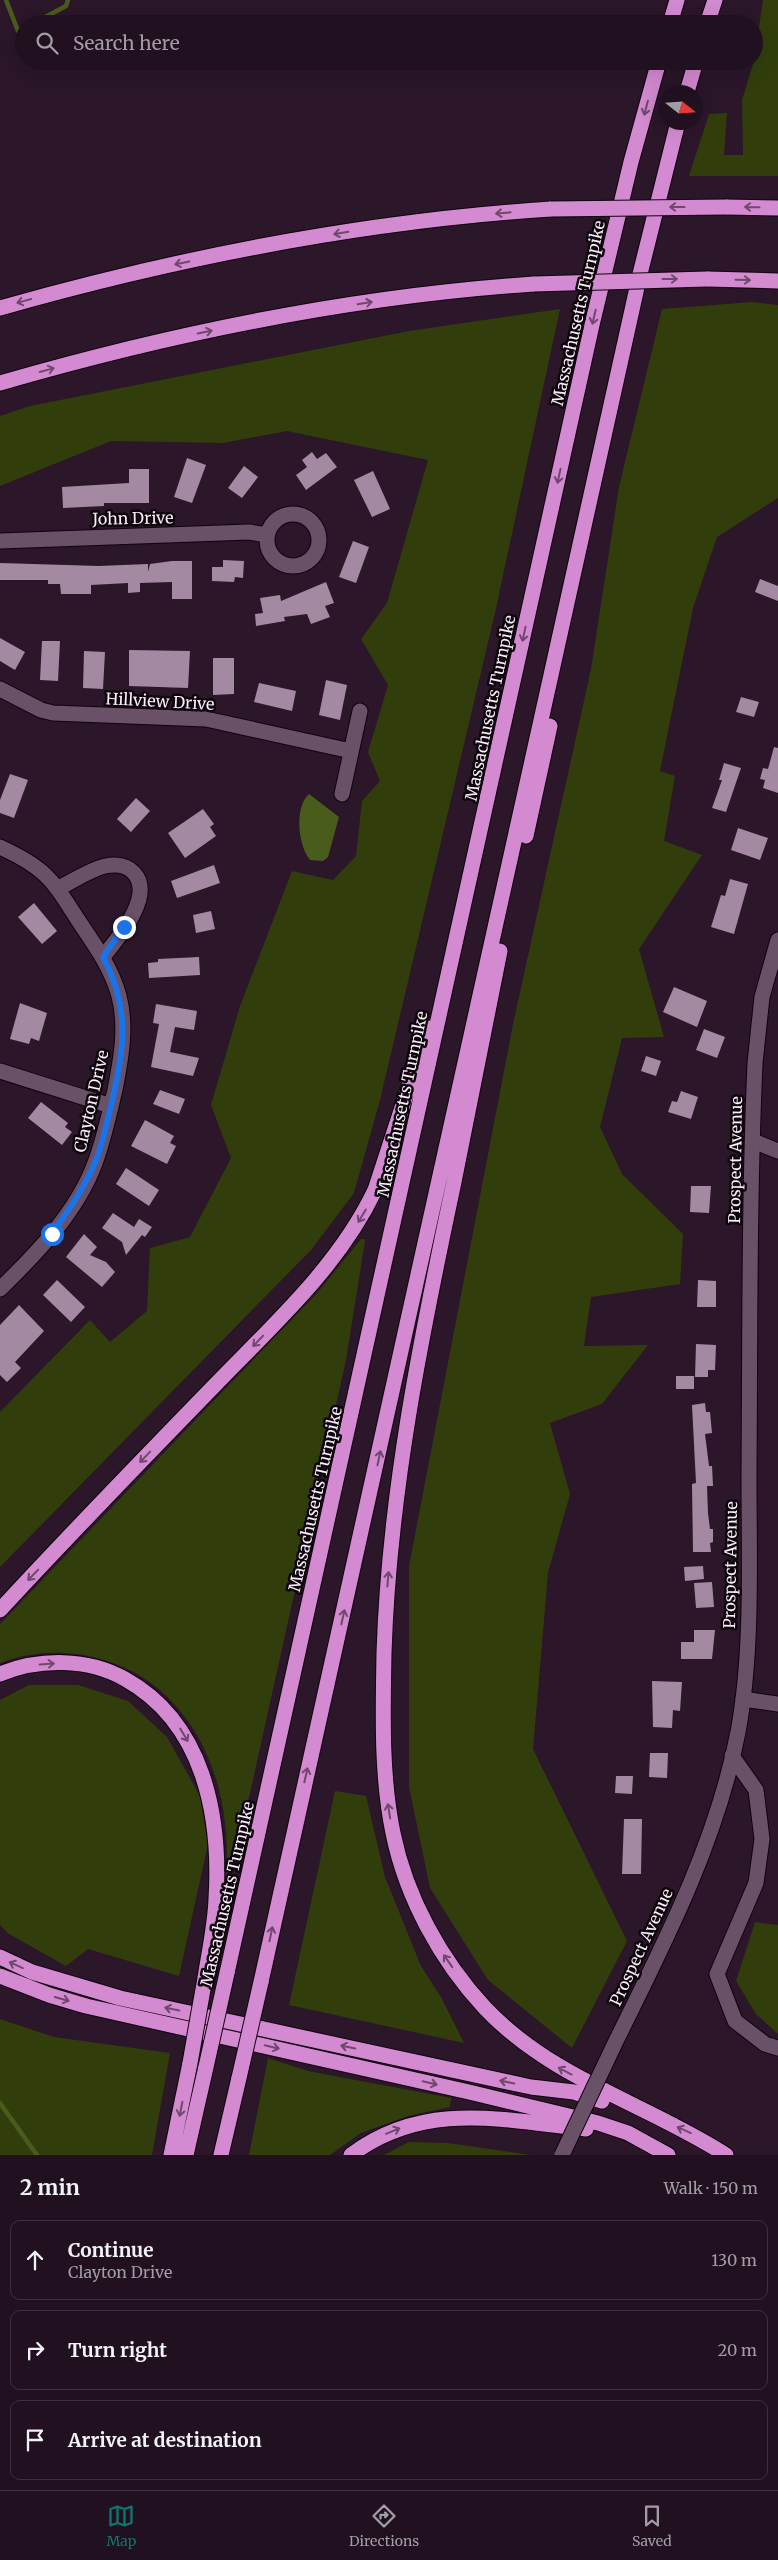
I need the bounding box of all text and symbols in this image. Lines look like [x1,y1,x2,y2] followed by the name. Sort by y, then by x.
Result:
[15,15,763,70] search box
[33,29,61,57] icon: search
[73,31,180,55] text: Search here
[658,85,703,130] north arrow
[640,100,650,116] one-way arrow
[669,202,686,212] one-way arrow
[744,202,760,212] one-way arrow
[495,208,511,218] one-way arrow
[547,219,609,407] street label: Massachusetts Turnpike
[334,228,350,238] one-way arrow
[174,259,190,268] one-way arrow
[662,274,678,284] one-way arrow
[734,275,750,285] one-way arrow
[16,297,32,307] one-way arrow
[356,298,372,308] one-way arrow
[589,308,598,324] one-way arrow
[196,327,212,336] one-way arrow
[38,365,54,374] one-way arrow
[554,467,563,483] one-way arrow
[91,507,174,529] street label: John Drive
[461,613,519,803] street label: Massachusetts Turnpike
[519,626,528,642] one-way arrow
[105,688,215,714] street label: Hillview Drive
[113,916,136,939] route end
[373,1009,431,1199] street label: Massachusetts Turnpike
[70,1048,112,1154] street label: Clayton Drive
[724,1096,746,1224] street label: Prospect Avenue
[356,1208,366,1222] one-way arrow
[41,1223,64,1246] route start
[252,1334,264,1347] one-way arrow
[284,1405,346,1593] street label: Massachusetts Turnpike
[139,1451,151,1464] one-way arrow
[374,1451,384,1467] one-way arrow
[719,1501,741,1629] street label: Prospect Avenue
[27,1568,39,1581] one-way arrow
[384,1571,393,1587] one-way arrow
[339,1609,348,1625] one-way arrow
[39,1659,55,1668] one-way arrow
[180,1727,190,1741] one-way arrow
[302,1768,311,1784] one-way arrow
[196,1800,258,1988] street label: Massachusetts Turnpike
[384,1803,394,1819] one-way arrow
[605,1885,677,2009] street label: Prospect Avenue
[267,1926,277,1942] one-way arrow
[443,1954,453,1968] one-way arrow
[9,1960,24,1969] one-way arrow
[54,1995,70,2005] one-way arrow
[164,2004,180,2013] one-way arrow
[340,2042,356,2051] one-way arrow
[263,2043,279,2052] one-way arrow
[558,2066,573,2076] one-way arrow
[499,2077,515,2086] one-way arrow
[422,2079,438,2088] one-way arrow
[175,2101,185,2117] one-way arrow
[677,2125,692,2135] one-way arrow
[385,2126,400,2135] one-way arrow
[20,2174,80,2201] text: 2 min
[664,2178,758,2198] text: Walk · 150 m
[68,2238,154,2262] text: Continue
[21,2246,49,2274] icon: ahead
[711,2250,757,2270] text: 130 m
[68,2262,172,2282] text: Clayton Drive
[21,2336,49,2364] icon: right
[68,2338,167,2362] text: Turn right
[718,2340,757,2360] text: 20 m
[21,2426,49,2454] icon: arrive
[68,2428,262,2452] text: Arrive at destination
[106,2502,136,2550] tab: Map
[349,2502,419,2550] tab: Directions
[632,2502,672,2550] tab: Saved

